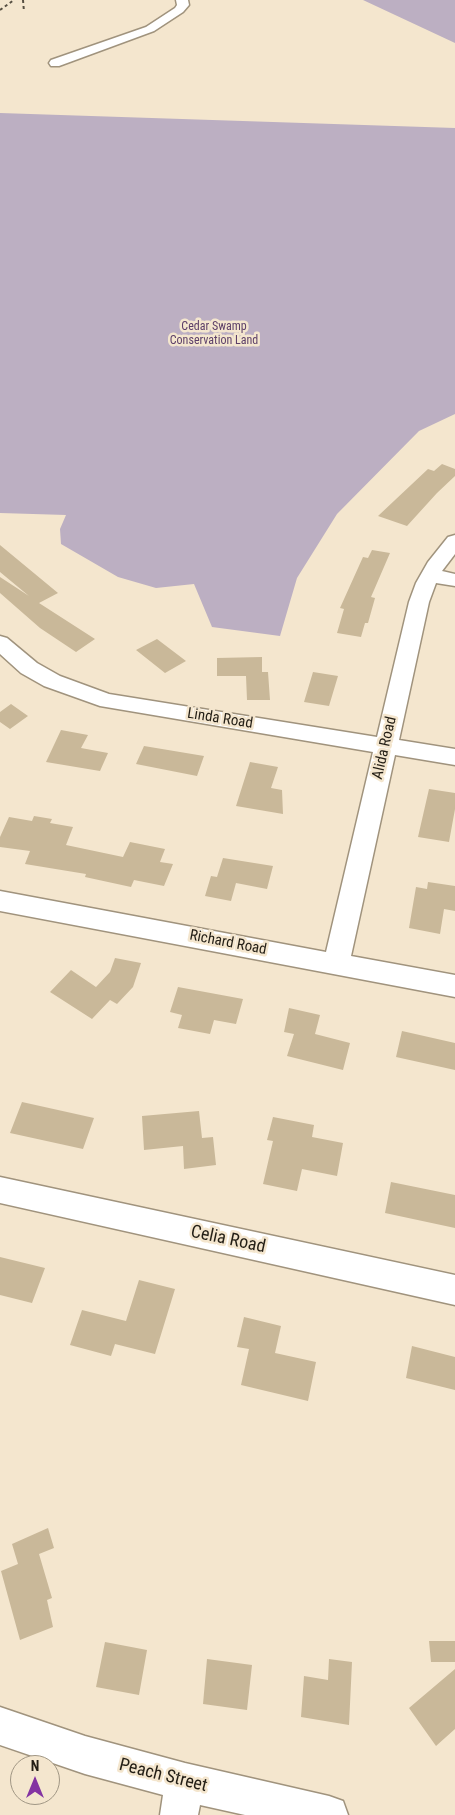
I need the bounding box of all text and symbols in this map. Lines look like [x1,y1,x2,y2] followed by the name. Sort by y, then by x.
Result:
[170,320,258,348] park label: Cedar Swamp Conservation Land
[186,705,254,733] street label: Linda Road
[369,715,401,781] street label: Alida Road
[188,927,268,959] street label: Richard Road
[189,1222,267,1258] street label: Celia Road
[10,1755,60,1805] north arrow
[117,1755,209,1797] street label: Peach Street
[31,1758,39,1774] text: N

